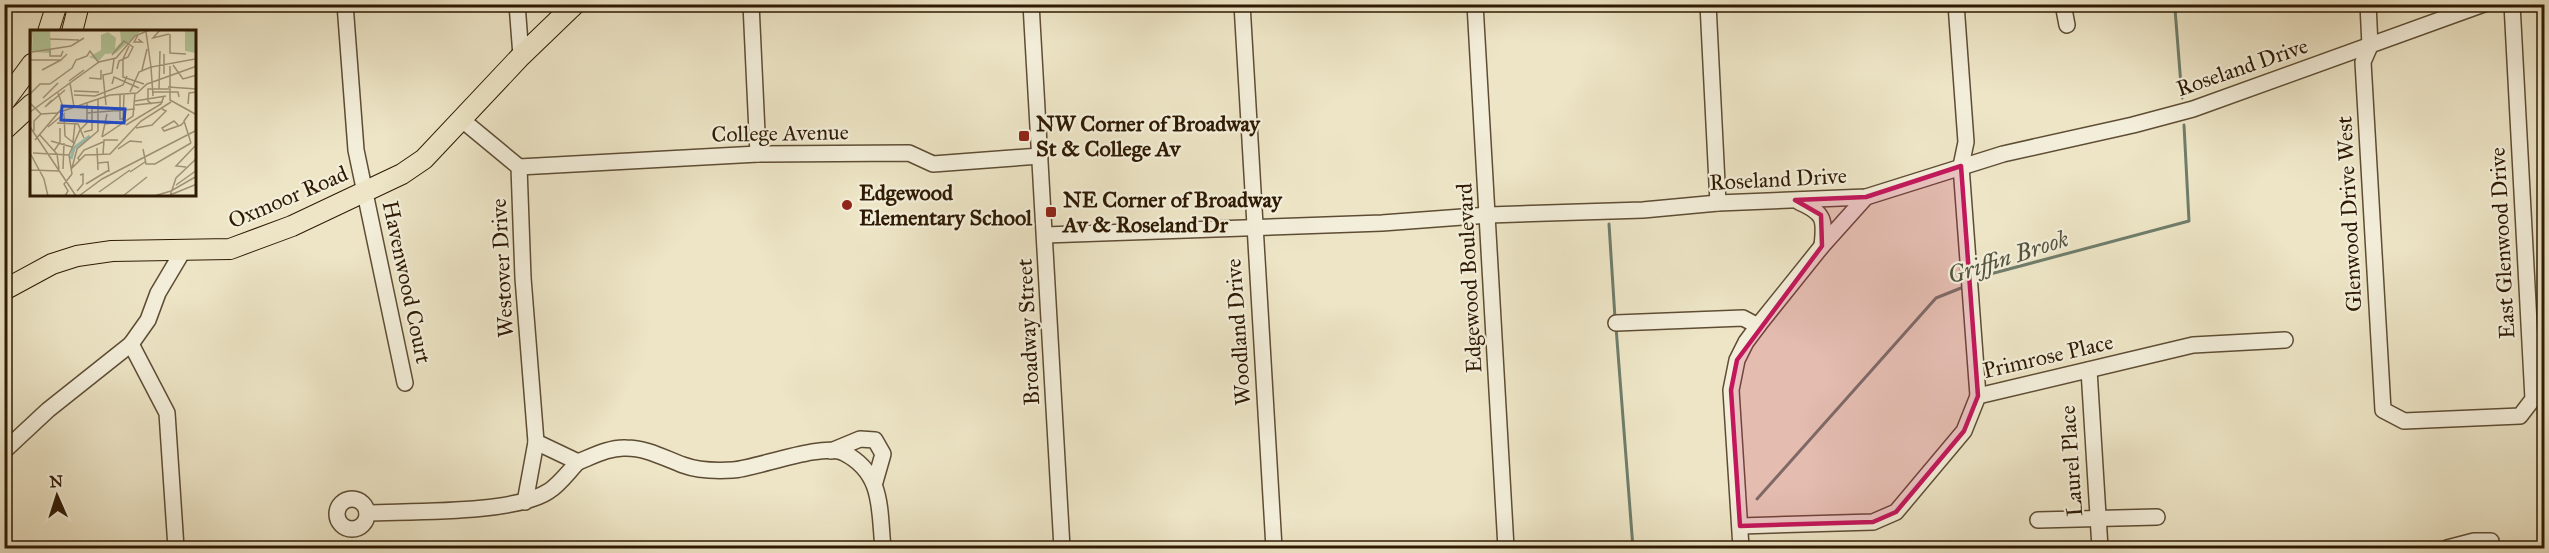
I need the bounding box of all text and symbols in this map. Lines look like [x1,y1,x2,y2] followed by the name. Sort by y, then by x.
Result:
[30,30,196,196] inset map
[2173,32,2311,102] street label: Roseland Drive
[1036,110,1262,162] place label: NW Corner of Broadway St & College Av
[2330,115,2368,313] street label: Glenwood Drive West
[711,118,849,148] street label: College Avenue
[1017,129,1031,143] marker: NW Corner of Broadway St & College Av
[2483,147,2521,339] street label: East Glenwood Drive
[224,160,352,234] street label: Oxmoor Road
[1709,162,1847,196] street label: Roseland Drive
[859,179,1033,231] place label: Edgewood Elementary School
[1451,182,1487,374] street label: Edgewood Boulevard
[1061,186,1283,238] place label: NE Corner of Broadway Av & Roseland Dr
[377,198,437,366] street label: Havenwood Court
[485,198,519,338] street label: Westover Drive
[840,198,854,212] marker: Edgewood Elementary School
[1044,205,1058,219] marker: NE Corner of Broadway Av & Roseland Dr
[1944,223,2073,291] water label: Griffin Brook
[1011,258,1045,406] street label: Broadway Street
[1219,258,1257,406] street label: Woodland Drive
[1980,328,2116,384] street label: Primrose Place
[2054,404,2088,518] street label: Laurel Place
[27,466,87,526] north arrow
[49,472,64,491] text: N

